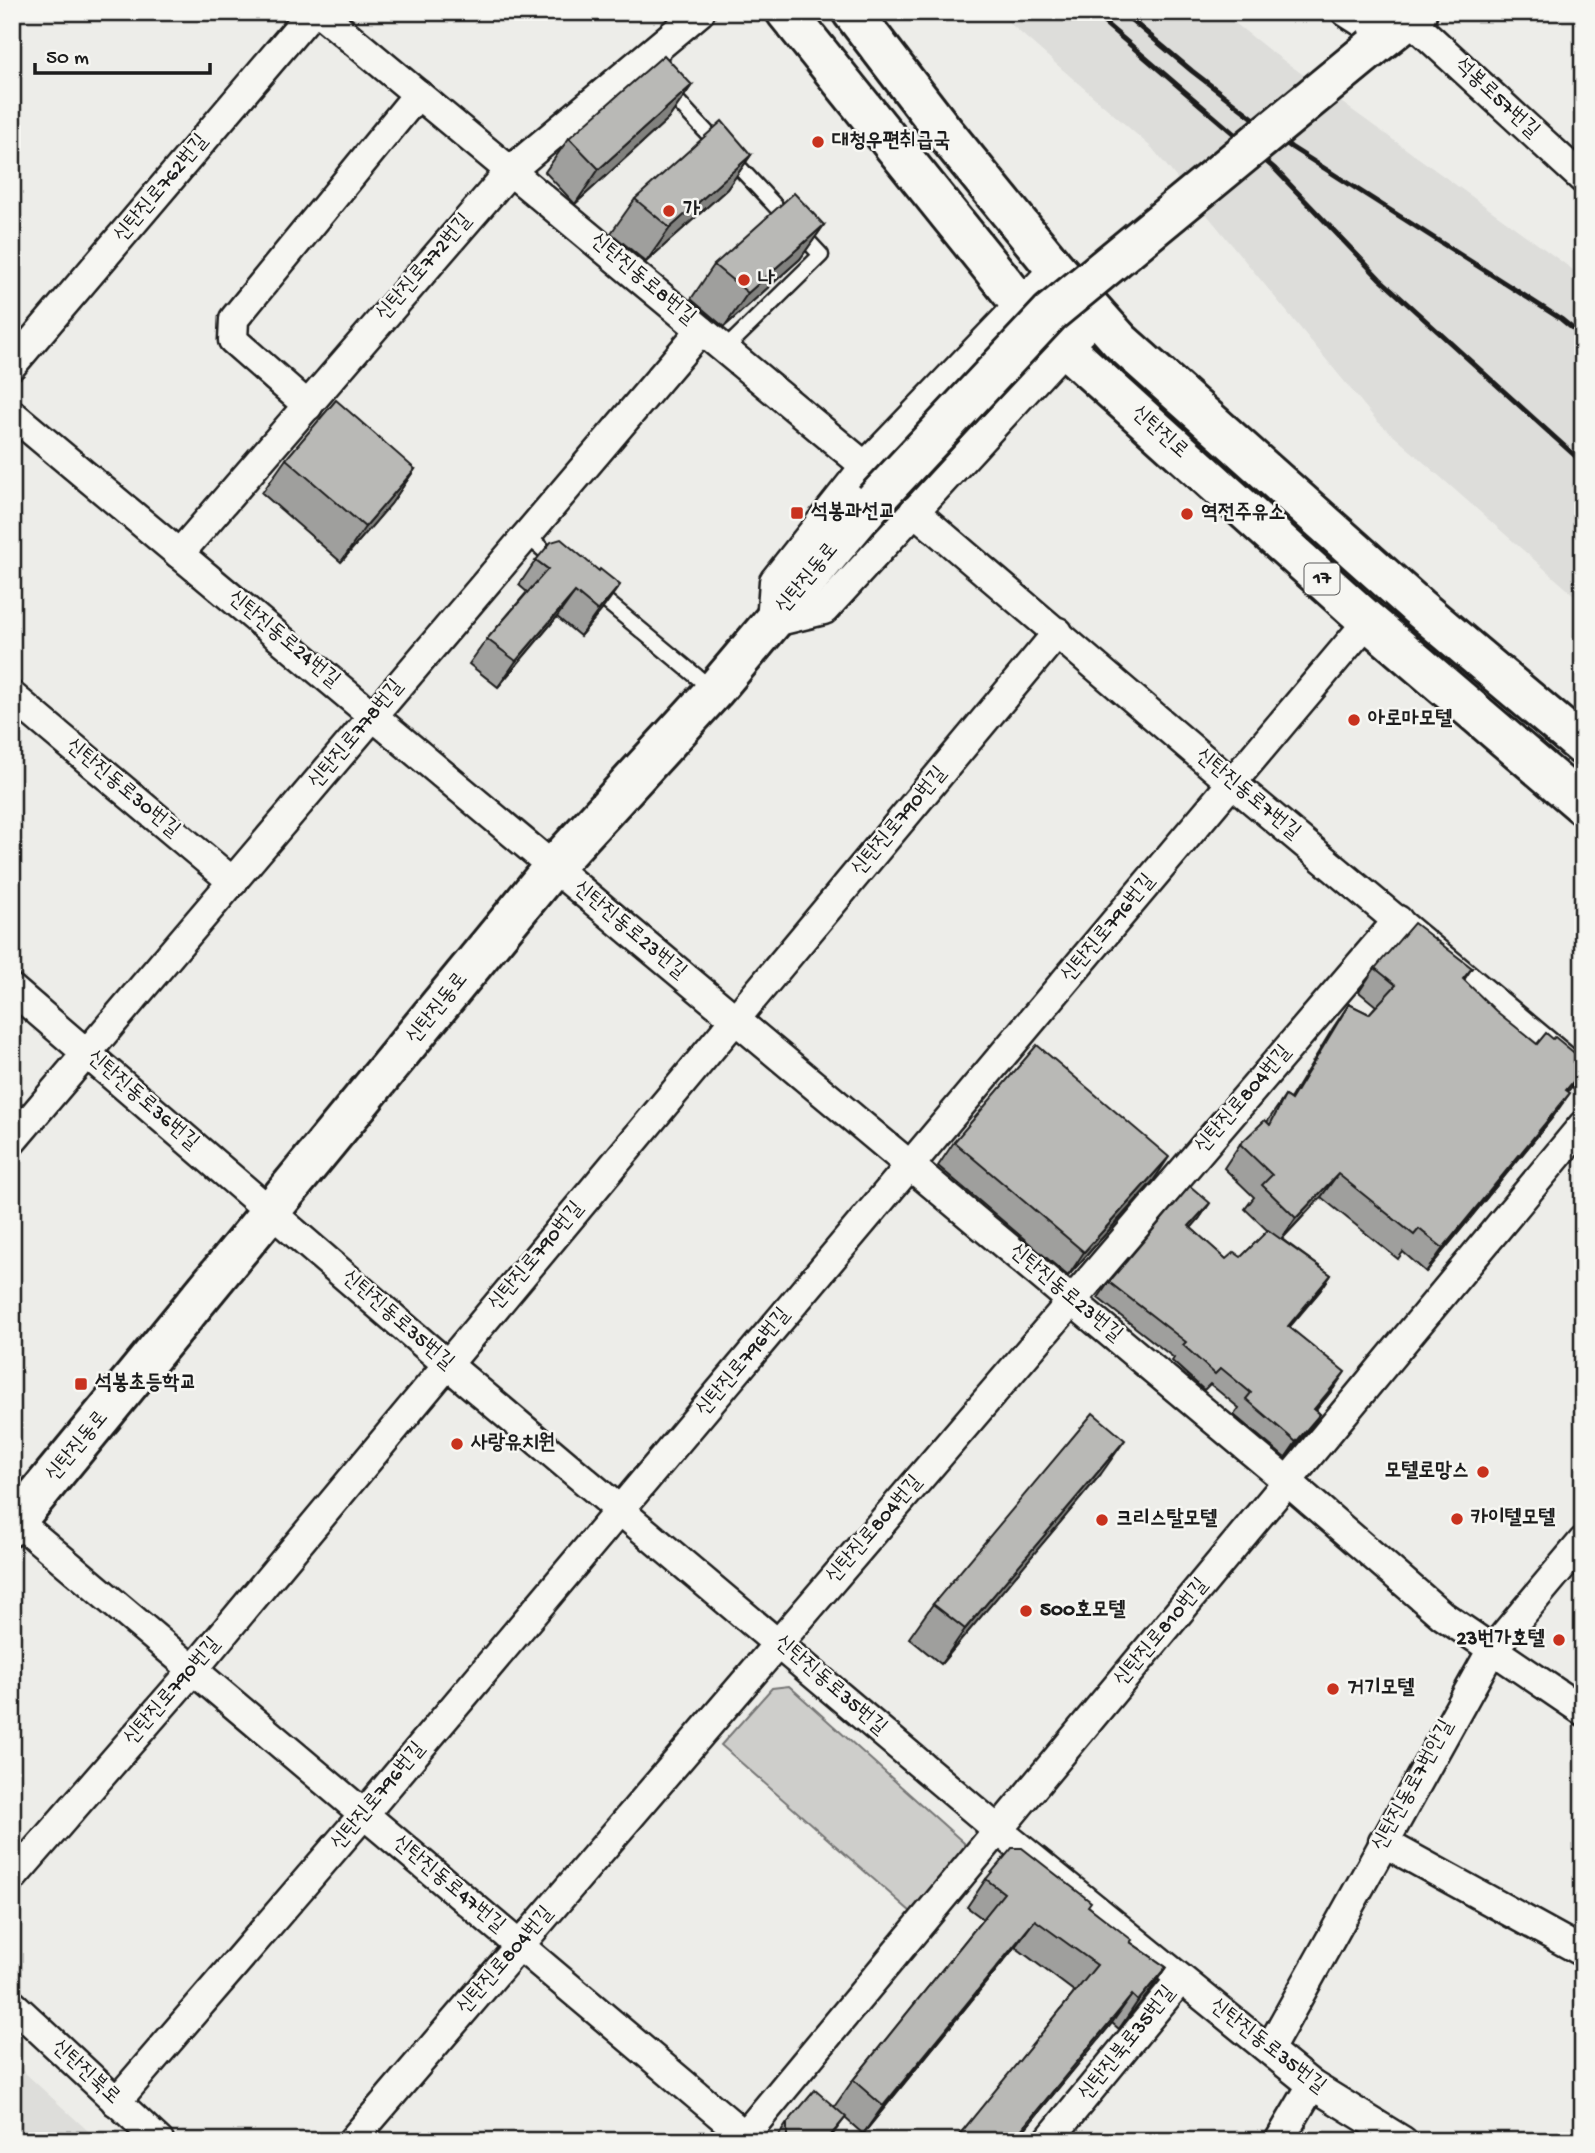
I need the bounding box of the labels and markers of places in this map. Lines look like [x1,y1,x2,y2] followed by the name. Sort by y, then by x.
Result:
[832,129,950,155] place label: 대청우편취급국
[810,134,826,150] marker: 대청우편취급국
[683,199,700,224] place label: 가
[661,203,677,219] marker: 가
[758,268,775,293] place label: 나
[736,272,752,288] marker: 나
[811,501,896,526] place label: 석봉과선교
[1201,502,1286,527] place label: 역전주유소
[789,505,805,521] marker: 석봉과선교
[1179,506,1195,522] marker: 역전주유소
[1368,708,1453,733] place label: 아로마모텔
[1346,712,1362,728] marker: 아로마모텔
[95,1372,196,1397] place label: 석봉초등학교
[73,1376,89,1392] marker: 석봉초등학교
[470,1432,556,1457] place label: 사랑유치원
[449,1436,465,1452] marker: 사랑유치원
[1385,1460,1469,1485] place label: 모텔로망스
[1475,1464,1491,1480] marker: 모텔로망스
[1116,1507,1217,1533] place label: 크리스탈모텔
[1471,1507,1556,1532] place label: 카이텔모텔
[1449,1511,1465,1527] marker: 카이텔모텔
[1094,1512,1110,1528] marker: 크리스탈모텔
[1040,1599,1126,1624] place label: 500호모텔
[1018,1603,1034,1619] marker: 500호모텔
[1456,1628,1545,1653] place label: 23번가호텔
[1551,1632,1567,1648] marker: 23번가호텔
[1347,1677,1415,1702] place label: 거기모텔
[1325,1681,1341,1697] marker: 거기모텔

